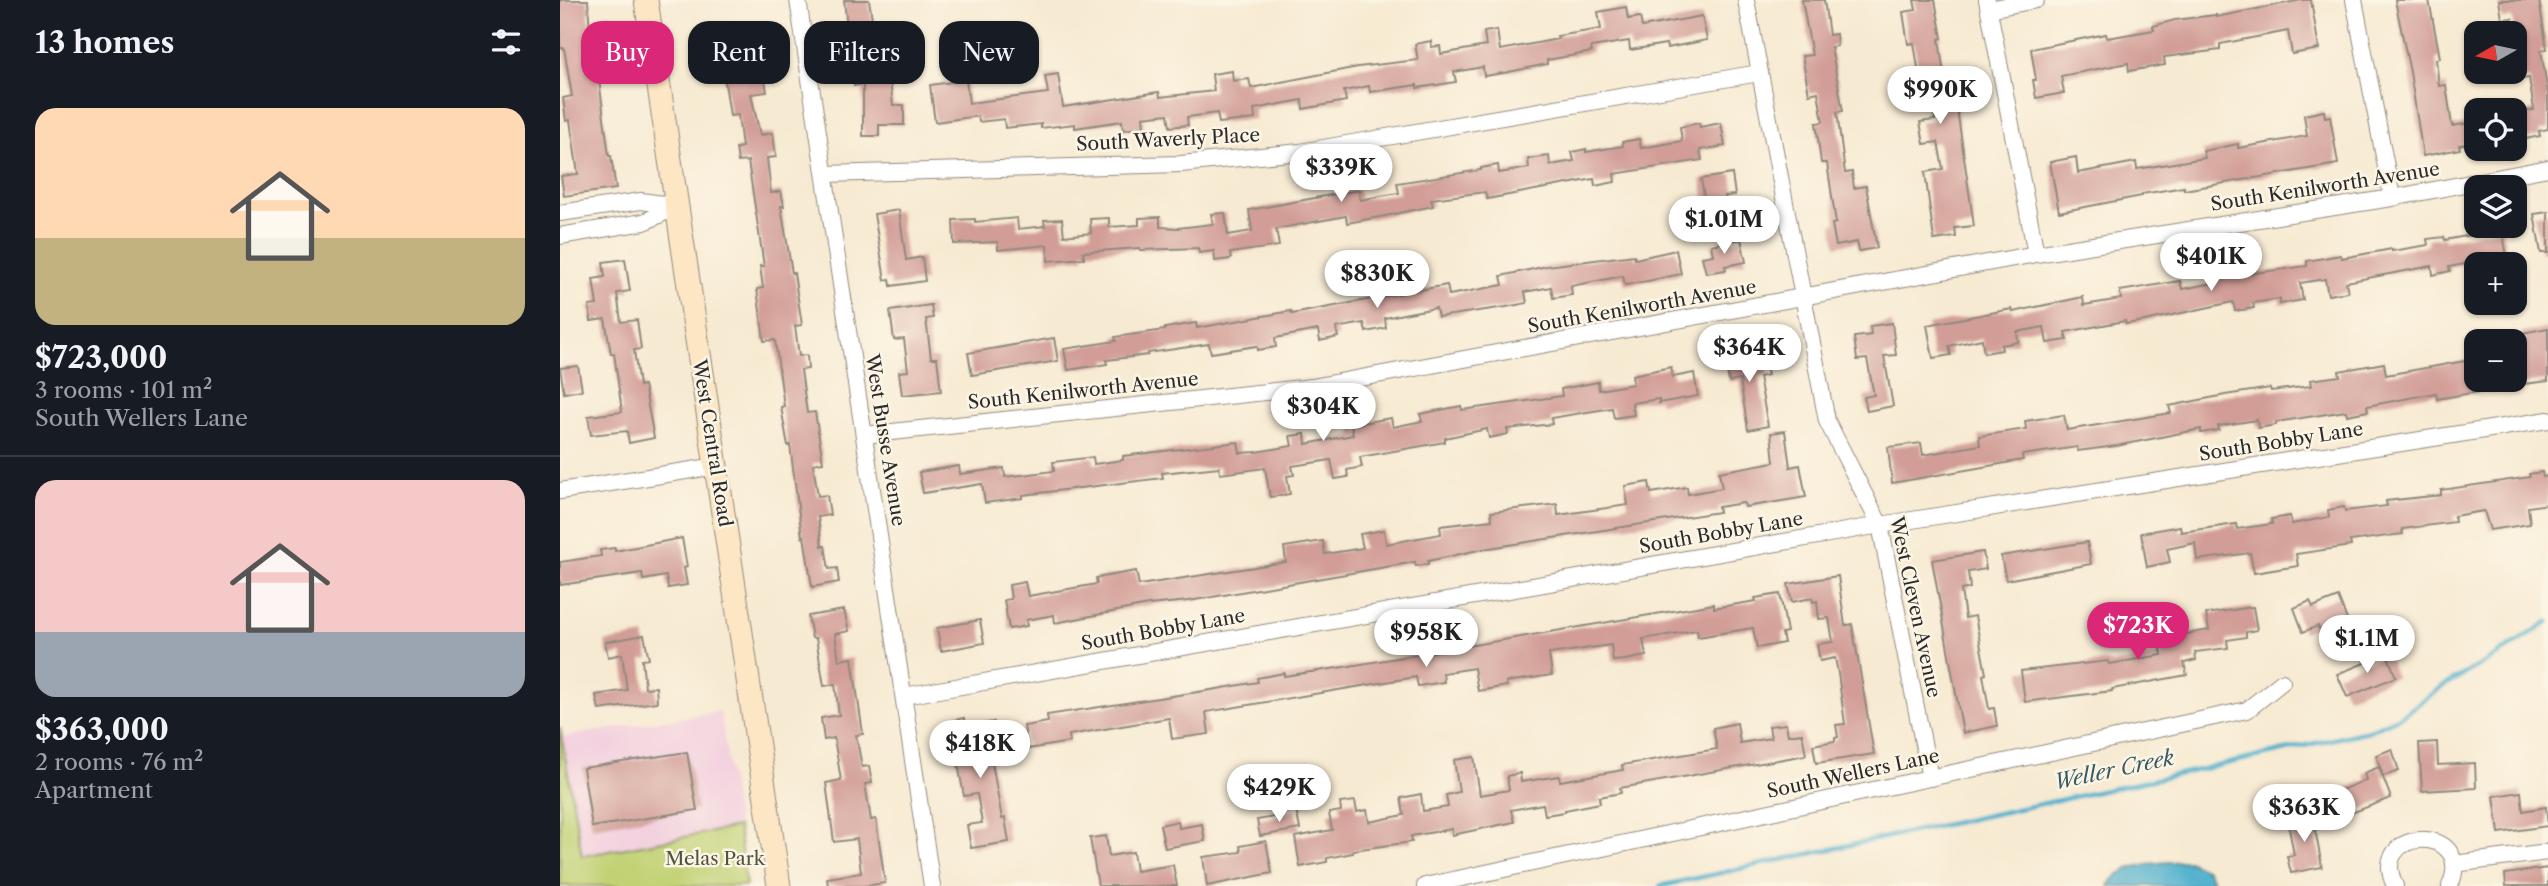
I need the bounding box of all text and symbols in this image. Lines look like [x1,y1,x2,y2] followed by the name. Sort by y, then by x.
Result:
[581,21,674,84] chip: Buy
[688,21,790,84] chip: Rent
[804,21,925,84] chip: Filters
[939,21,1039,84] chip: New
[2464,21,2527,84] north arrow
[2464,21,2527,392] map controls
[487,23,525,61] icon: filters
[35,24,174,61] text: 13 homes
[1891,66,1989,126] pin: $990K
[1903,75,1977,103] text: $990K
[2464,98,2527,161] button: locate
[1076,123,1261,156] street label: South Waverly Place
[1292,144,1390,204] pin: $339K
[217,153,343,279] icon: home
[1306,153,1376,181] text: $339K
[2209,157,2441,216] street label: South Kenilworth Avenue
[2464,175,2527,238] button: layers
[1667,196,1781,256] pin: $1.01M
[1685,205,1763,233] text: $1.01M
[2162,233,2260,293] pin: $401K
[2176,242,2246,270] text: $401K
[1328,250,1426,310] pin: $830K
[2464,252,2527,315] button: +
[1340,259,1414,287] text: $830K
[1526,275,1758,338] street label: South Kenilworth Avenue
[1700,324,1798,384] pin: $364K
[2464,329,2527,392] button: −
[1713,333,1785,361] text: $364K
[35,339,167,376] text: $723,000
[860,351,910,528] street label: West Busse Avenue
[688,357,737,529] street label: West Central Road
[967,367,1200,414] street label: South Kenilworth Avenue
[35,376,212,404] text: 3 rooms · 101 m²
[1274,384,1372,443] pin: $304K
[1287,392,1359,420] text: $304K
[35,404,248,432] text: South Wellers Lane
[2197,417,2365,466] street label: South Bobby Lane
[1637,507,1805,558] street label: South Bobby Lane
[1885,514,1946,700] street label: West Cleven Avenue
[217,525,343,651] icon: home
[2089,602,2187,662] pin: $723K
[1079,604,1247,655] street label: South Bobby Lane
[1377,610,1475,669] pin: $958K
[2103,611,2173,639] text: $723K
[2318,616,2416,675] pin: $1.1M
[1390,618,1462,646] text: $958K
[2335,624,2399,652] text: $1.1M
[35,711,169,748] text: $363,000
[931,720,1029,780] pin: $418K
[945,729,1015,757] text: $418K
[1765,744,1941,803] street label: South Wellers Lane
[2052,745,2176,794] water label: Weller Creek
[35,748,203,776] text: 2 rooms · 76 m²
[1230,764,1328,824] pin: $429K
[1243,773,1315,801] text: $429K
[35,776,153,804] text: Apartment
[2255,784,2353,844] pin: $363K
[2269,793,2339,821] text: $363K
[665,847,766,870] park label: Melas Park

